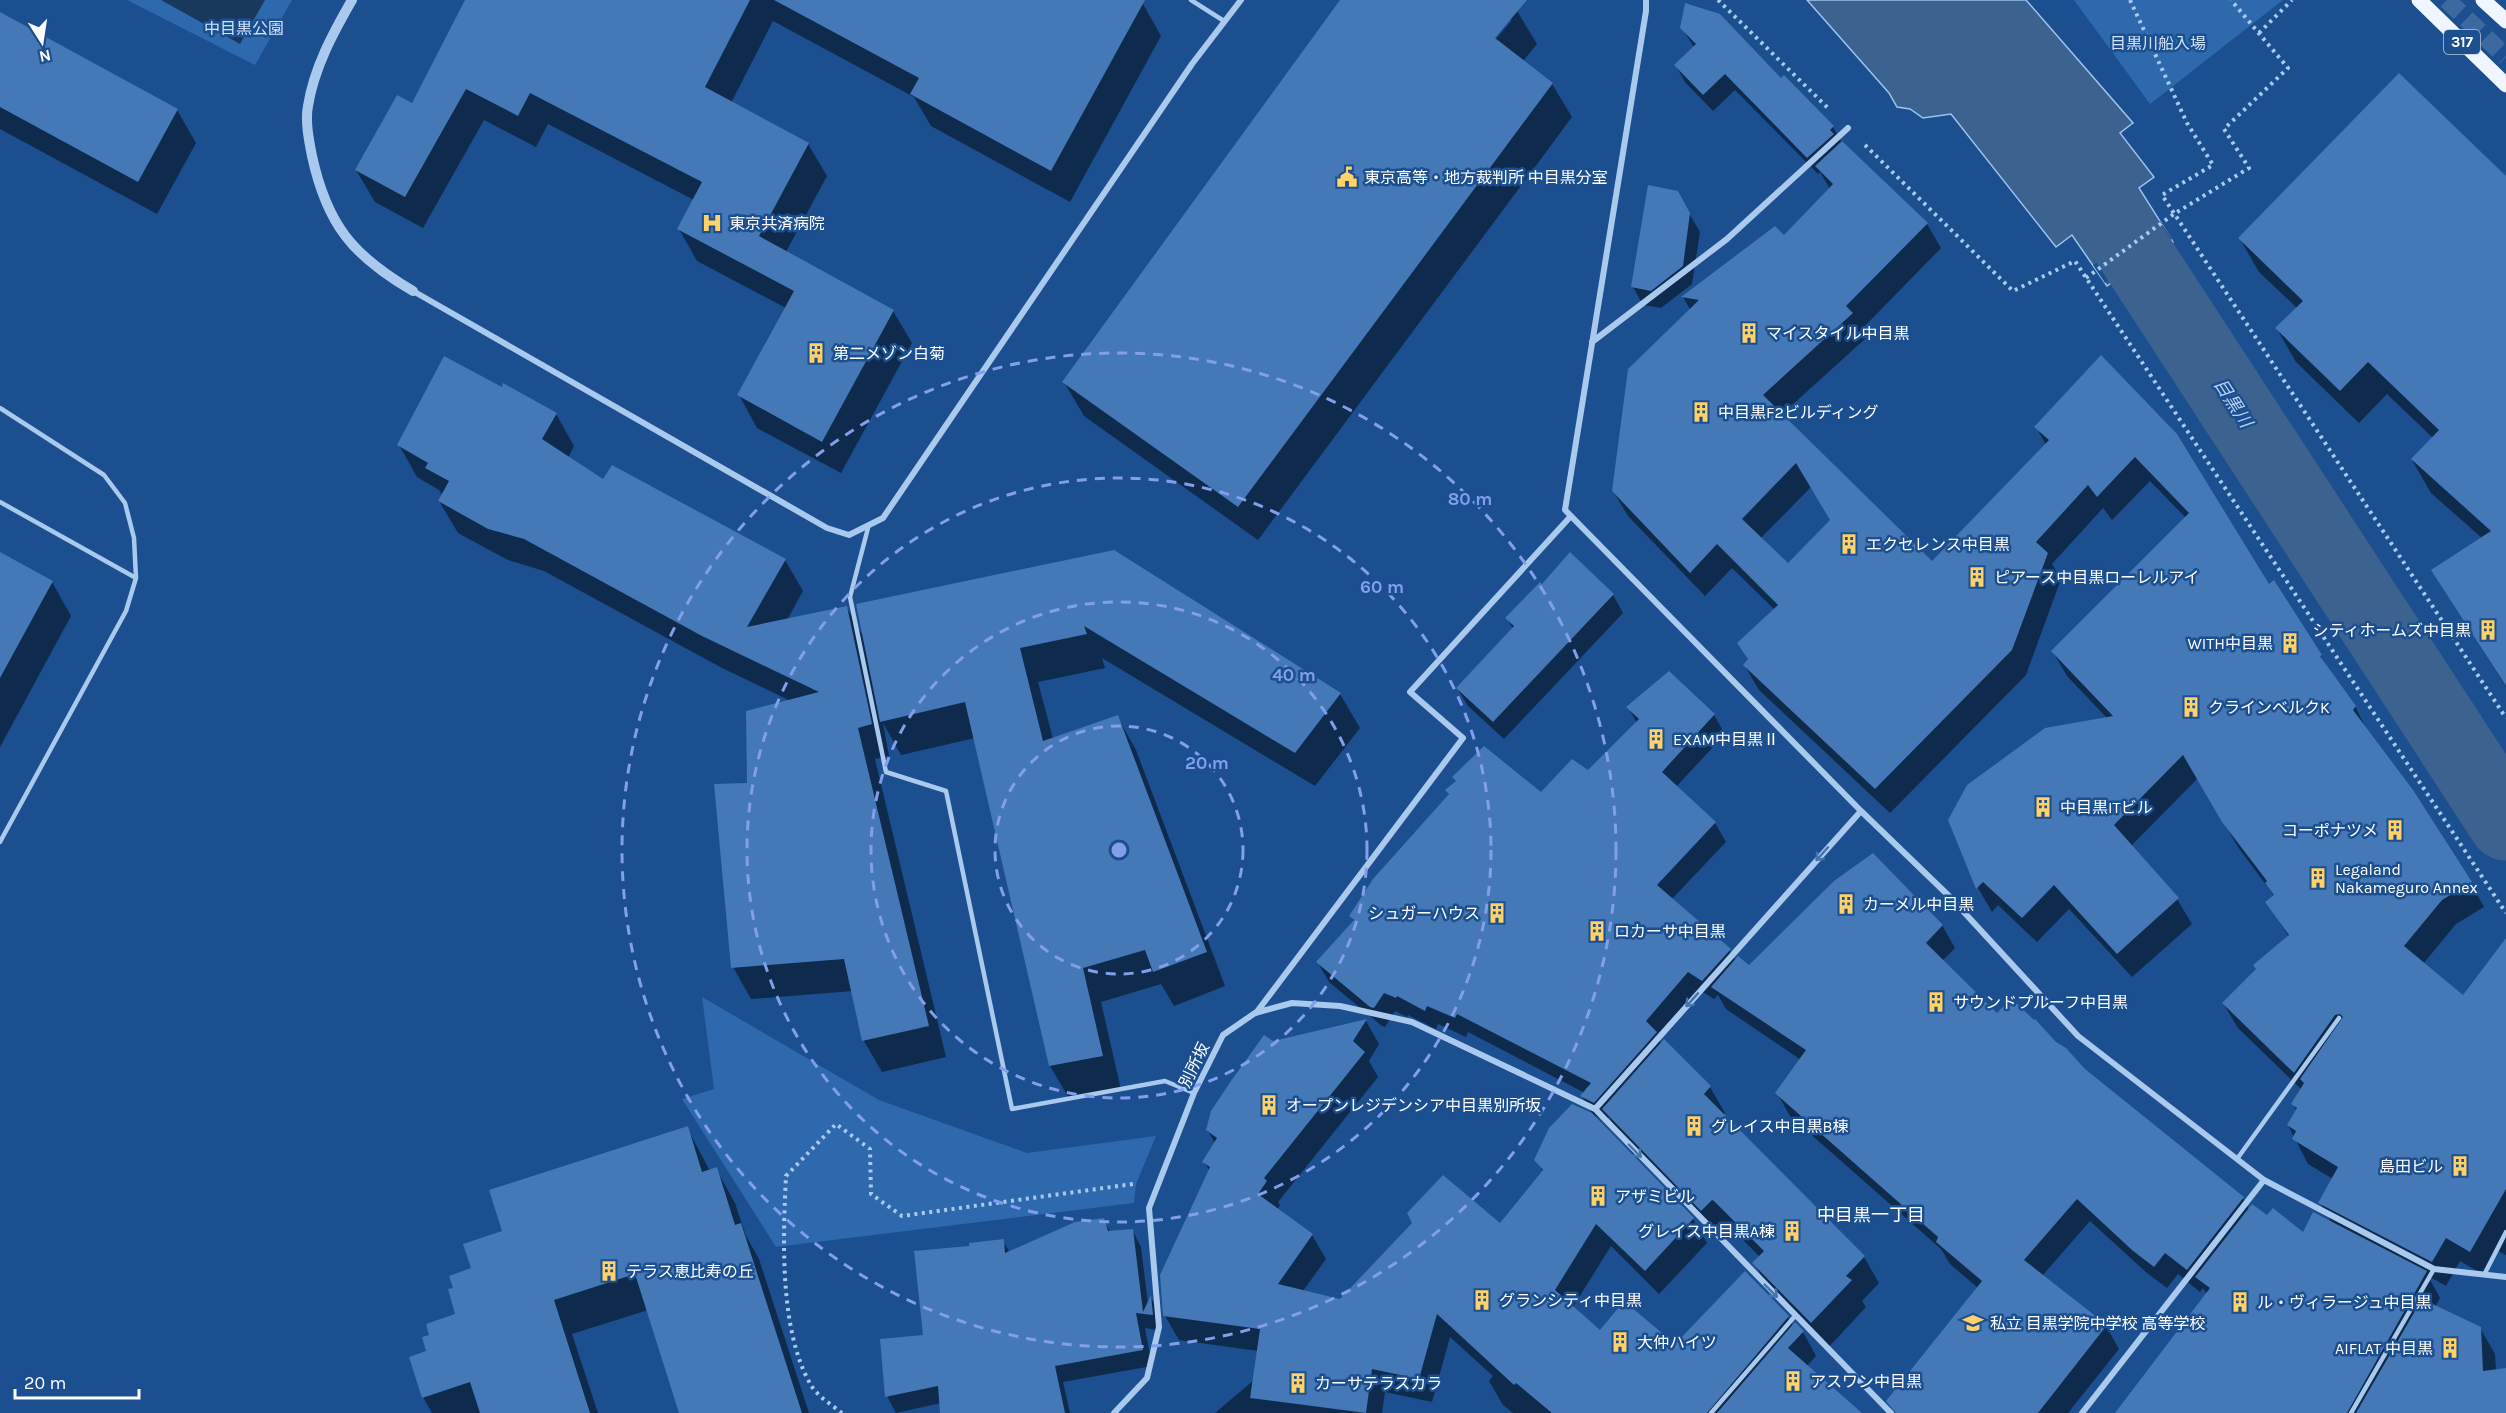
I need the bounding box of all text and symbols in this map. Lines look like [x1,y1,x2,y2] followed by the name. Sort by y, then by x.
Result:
[12,12,72,72] north arrow
[204,19,284,38] park label: 中目黒公園
[2444,30,2480,54] road number: 317
[2110,34,2206,53] park label: 目黒川船入場
[37,46,53,67] text: N
[1335,165,1359,189] public building icon: 東京高等・地方裁判所 中目黒分室
[1364,168,1608,187] place label: 東京高等・地方裁判所 中目黒分室
[700,211,724,235] hospital icon: 東京共済病院
[729,214,825,233] place label: 東京共済病院
[1737,321,1761,345] building icon: マイスタイル中目黒
[1766,324,1910,343] place label: マイスタイル中目黒
[804,341,828,365] building icon: 第二メゾン白菊
[833,344,945,363] place label: 第二メゾン白菊
[2209,374,2258,433] water label: 目黒川
[1689,400,1713,424] building icon: 中目黒F2ビルディング
[1718,403,1879,422] place label: 中目黒F2ビルディング
[1448,488,1492,510] text: 80 m
[1837,532,1861,556] building icon: エクセレンス中目黒
[1866,535,2010,554] place label: エクセレンス中目黒
[1965,565,1989,589] building icon: ピアース中目黒ローレルアイ
[1994,568,2199,587] place label: ピアース中目黒ローレルアイ
[1360,576,1404,598] text: 60 m
[2476,618,2500,642] building icon: シティホームズ中目黒
[2312,621,2471,640] place label: シティホームズ中目黒
[2278,631,2302,655] building icon: WITH中目黒
[2188,634,2273,653] place label: WITH中目黒
[1272,664,1316,686] text: 40 m
[2179,695,2203,719] building icon: クラインベルクK
[2208,698,2330,717] place label: クラインベルクK
[1644,727,1668,751] building icon: EXAM中目黒Ⅱ
[1673,730,1779,749] place label: EXAM中目黒Ⅱ
[1185,752,1229,774] text: 20 m
[2031,795,2055,819] building icon: 中目黒ITビル
[2060,798,2153,817] place label: 中目黒ITビル
[2383,818,2407,842] building icon: コーポナツメ
[2282,821,2378,840] place label: コーポナツメ
[1109,840,1129,860] centre of rings
[1815,846,1829,861] one-way arrow
[2335,860,2478,897] place label: Legaland Nakameguro Annex
[2306,866,2330,890] building icon: Legaland Nakameguro Annex
[1834,892,1858,916] building icon: カーメル中目黒
[1863,895,1974,914] place label: カーメル中目黒
[1485,901,1509,925] building icon: シュガーハウス
[1368,904,1480,923] place label: シュガーハウス
[1585,919,1609,943] building icon: ロカーサ中目黒
[1614,922,1726,941] place label: ロカーサ中目黒
[1924,990,1948,1014] building icon: サウンドプルーフ中目黒
[1685,992,1699,1007] one-way arrow
[1953,993,2128,1012] place label: サウンドプルーフ中目黒
[1175,1039,1213,1091] street label: 別所坂
[1257,1093,1281,1117] building icon: オープンレジデンシア中目黒別所坂
[1286,1096,1541,1115] place label: オープンレジデンシア中目黒別所坂
[1682,1114,1706,1138] building icon: グレイス中目黒B棟
[1711,1117,1848,1136] place label: グレイス中目黒B棟
[1628,1144,1642,1159] one-way arrow
[2448,1154,2472,1178] building icon: 島田ビル
[2379,1157,2443,1176] place label: 島田ビル
[1586,1184,1610,1208] building icon: アザミビル
[1615,1187,1695,1206] place label: アザミビル
[1817,1204,1925,1226] district label: 中目黒一丁目
[1780,1219,1804,1243] building icon: グレイス中目黒A棟
[1638,1222,1775,1241] place label: グレイス中目黒A棟
[597,1259,621,1283] building icon: テラス恵比寿の丘
[626,1262,754,1281] place label: テラス恵比寿の丘
[1763,1284,1778,1299] one-way arrow
[1470,1288,1494,1312] building icon: グランシティ中目黒
[2228,1290,2252,1314] building icon: ル・ヴィラージュ中目黒
[1499,1291,1642,1310] place label: グランシティ中目黒
[2257,1293,2432,1312] place label: ル・ヴィラージュ中目黒
[1961,1311,1985,1335] school or university icon: 私立 目黒学院中学校 高等学校
[1990,1314,2206,1333] place label: 私立 目黒学院中学校 高等学校
[1608,1330,1632,1354] building icon: 大仲ハイツ
[1637,1333,1717,1352] place label: 大仲ハイツ
[2438,1336,2462,1360] building icon: AIFLAT 中目黒
[2335,1339,2433,1358] place label: AIFLAT 中目黒
[15,1362,140,1400] scale bar
[1781,1369,1805,1393] building icon: アスワン中目黒
[1286,1371,1310,1395] building icon: カーサテラスカラ
[24,1372,66,1394] text: 20 m
[1810,1372,1922,1391] place label: アスワン中目黒
[1315,1374,1442,1393] place label: カーサテラスカラ

